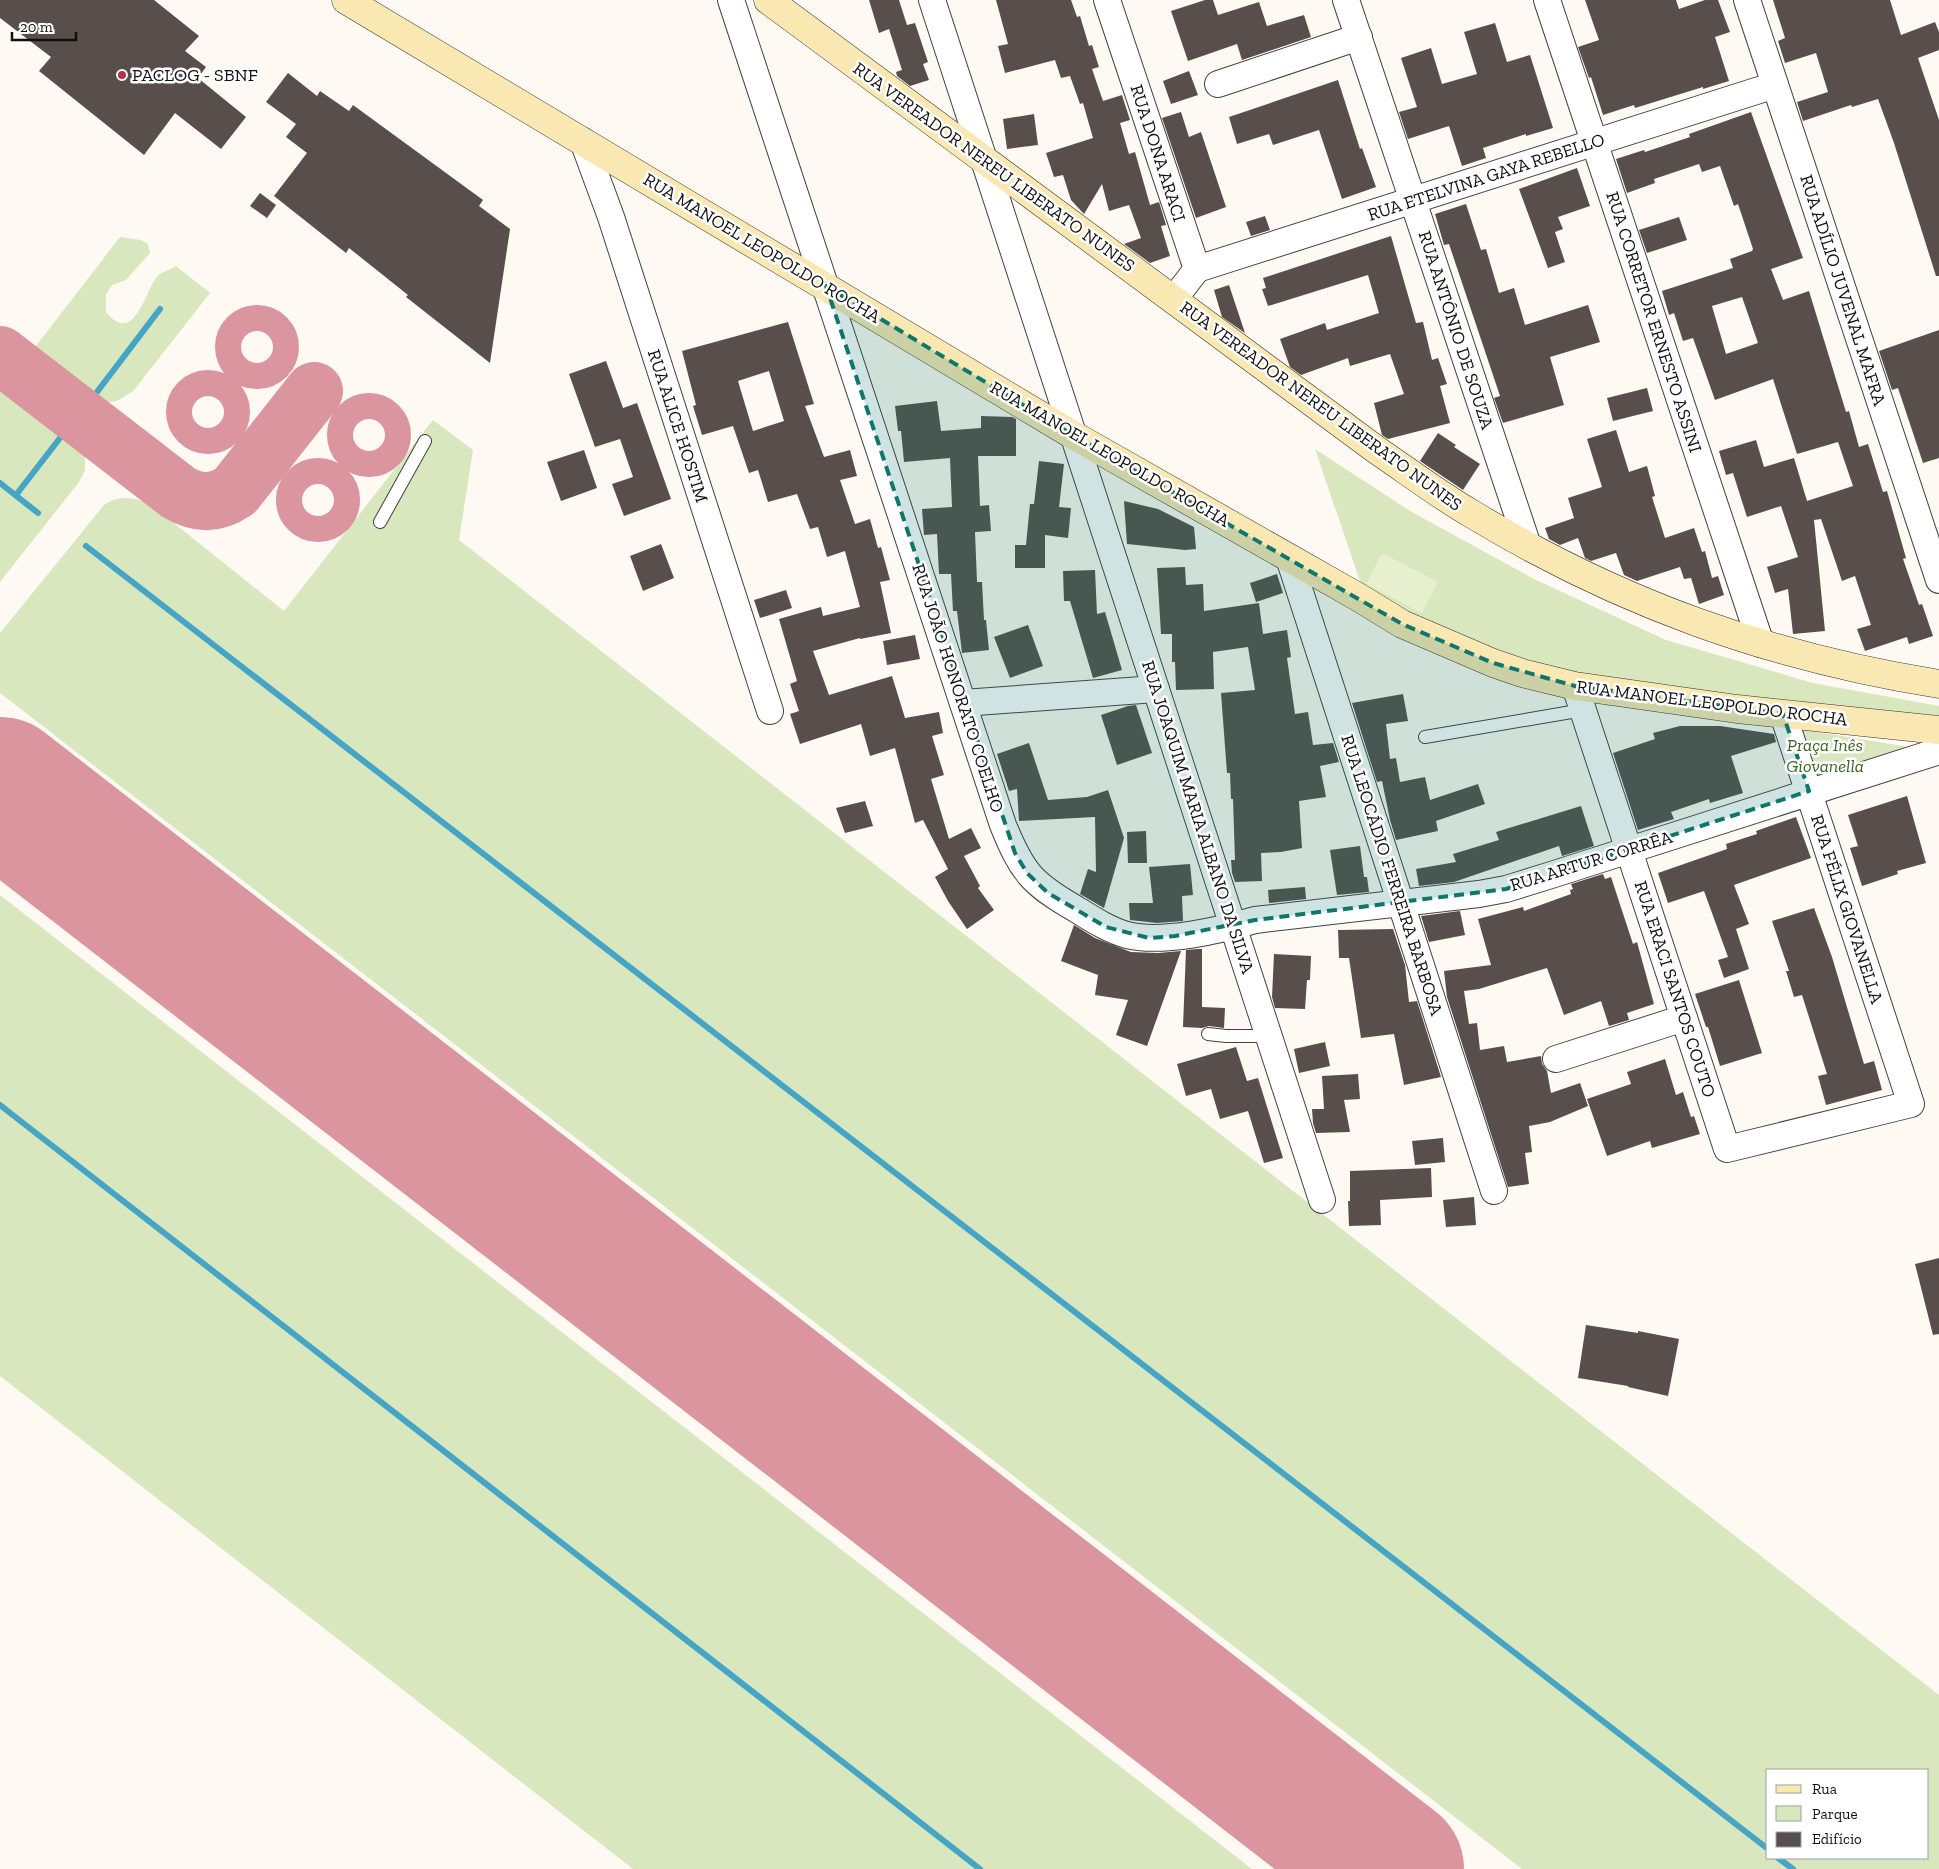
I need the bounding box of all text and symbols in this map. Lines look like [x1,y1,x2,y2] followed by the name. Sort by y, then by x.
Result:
[12,10,76,42] scale bar
[20,18,53,36] text: 20 m
[849,57,1139,277] street label: RUA VEREADOR NEREU LIBERATO NUNES
[132,64,258,86] place label: PACLOG - SBNF
[116,69,128,81] marker: PACLOG - SBNF
[1125,82,1191,224] street label: RUA DONA ARACI
[1365,128,1607,226] street label: RUA ETELVINA GAYA REBELLO
[639,168,885,328] street label: RUA MANOEL LEOPOLDO ROCHA
[1795,172,1891,409] street label: RUA ADÍLIO JUVENAL MAFRA
[1601,189,1707,456] street label: RUA CORRETOR ERNESTO ASSINI
[1414,228,1499,432] street label: RUA ANTÔNIO DE SOUZA
[1176,296,1466,516] street label: RUA VEREADOR NEREU LIBERATO NUNES
[643,347,713,506] street label: RUA ALICE HOSTIM
[986,376,1234,532] street label: RUA MANOEL LEOPOLDO ROCHA
[907,561,1009,815] street label: RUA JOÃO HONORATO COELHO
[1137,658,1259,977] street label: RUA JOAQUIM MARIA ALBANO DA SILVA
[1575,675,1849,731] street label: RUA MANOEL LEOPOLDO ROCHA
[1336,732,1448,1018] street label: RUA LEOCÁDIO FERREIRA BARBOSA
[1786,734,1864,777] park label: Praça Inês Giovanella
[1806,812,1888,1007] street label: RUA FÉLIX GIOVANELLA
[1507,826,1675,896] street label: RUA ARTUR CORRÊA
[1630,878,1720,1100] street label: RUA ERACI SANTOS COUTO
[1766,1769,1929,1859] legend
[1812,1780,1837,1798] text: Rua
[1812,1805,1858,1823] text: Parque
[1812,1830,1862,1848] text: Edifício

